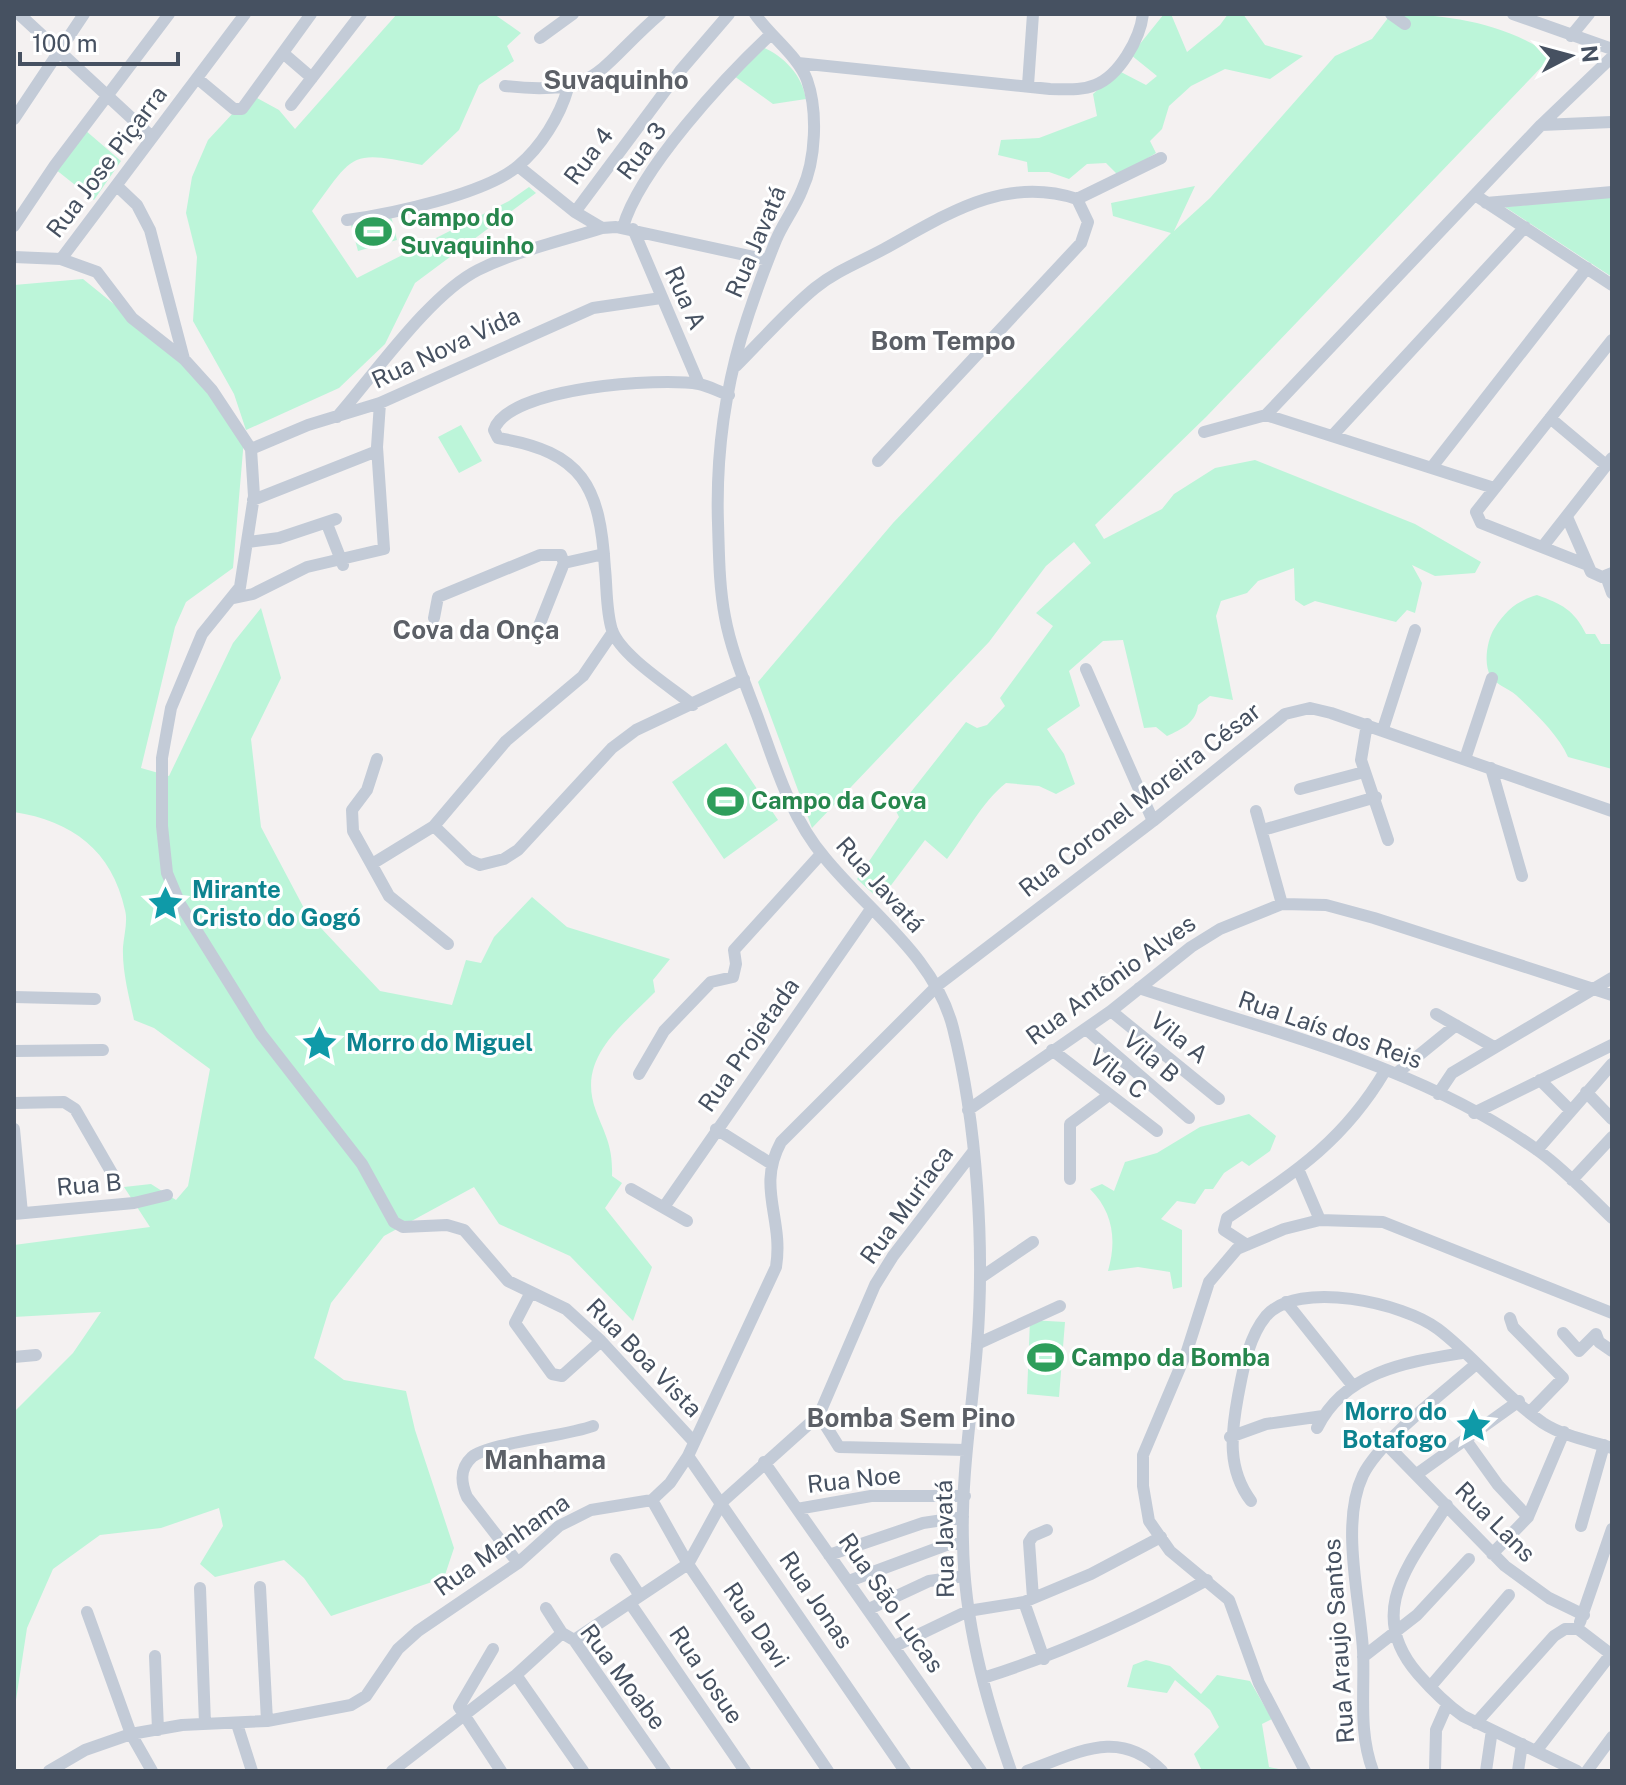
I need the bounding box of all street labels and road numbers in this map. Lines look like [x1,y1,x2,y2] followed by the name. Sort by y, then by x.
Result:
[40,80,172,243] street label: Rua Jose Piçarra
[611,116,672,184] street label: Rua 3
[558,121,619,189] street label: Rua 4
[719,182,791,302] street label: Rua Javatá
[660,262,712,333] street label: Rua A
[367,301,524,394] street label: Rua Nova Vida
[1013,696,1266,902] street label: Rua Coronel Moreira César
[831,831,931,938] street label: Rua Javatá
[1020,908,1201,1050] street label: Rua Antônio Alves
[692,972,805,1117] street label: Rua Projetada
[1235,984,1426,1074] street label: Rua Laís dos Reis
[1145,1006,1214,1069] street label: Vila A
[1118,1024,1185,1088] street label: Vila B
[1084,1042,1153,1104] street label: Vila C
[854,1140,958,1269] street label: Rua Muriaca
[55,1167,123,1201] street label: Rua B
[581,1292,708,1422] street label: Rua Boa Vista
[806,1460,902,1498] street label: Rua Noe
[1450,1475,1542,1567] street label: Rua Lans
[929,1480,959,1598] street label: Rua Javatá
[429,1487,574,1601] street label: Rua Manhama
[833,1527,950,1677] street label: Rua São Lucas
[1317,1538,1359,1744] street label: Rua Araujo Santos
[774,1546,859,1653] street label: Rua Jonas
[718,1577,795,1672] street label: Rua Davi
[575,1618,673,1735] street label: Rua Moabe
[664,1620,750,1729] street label: Rua Josue

